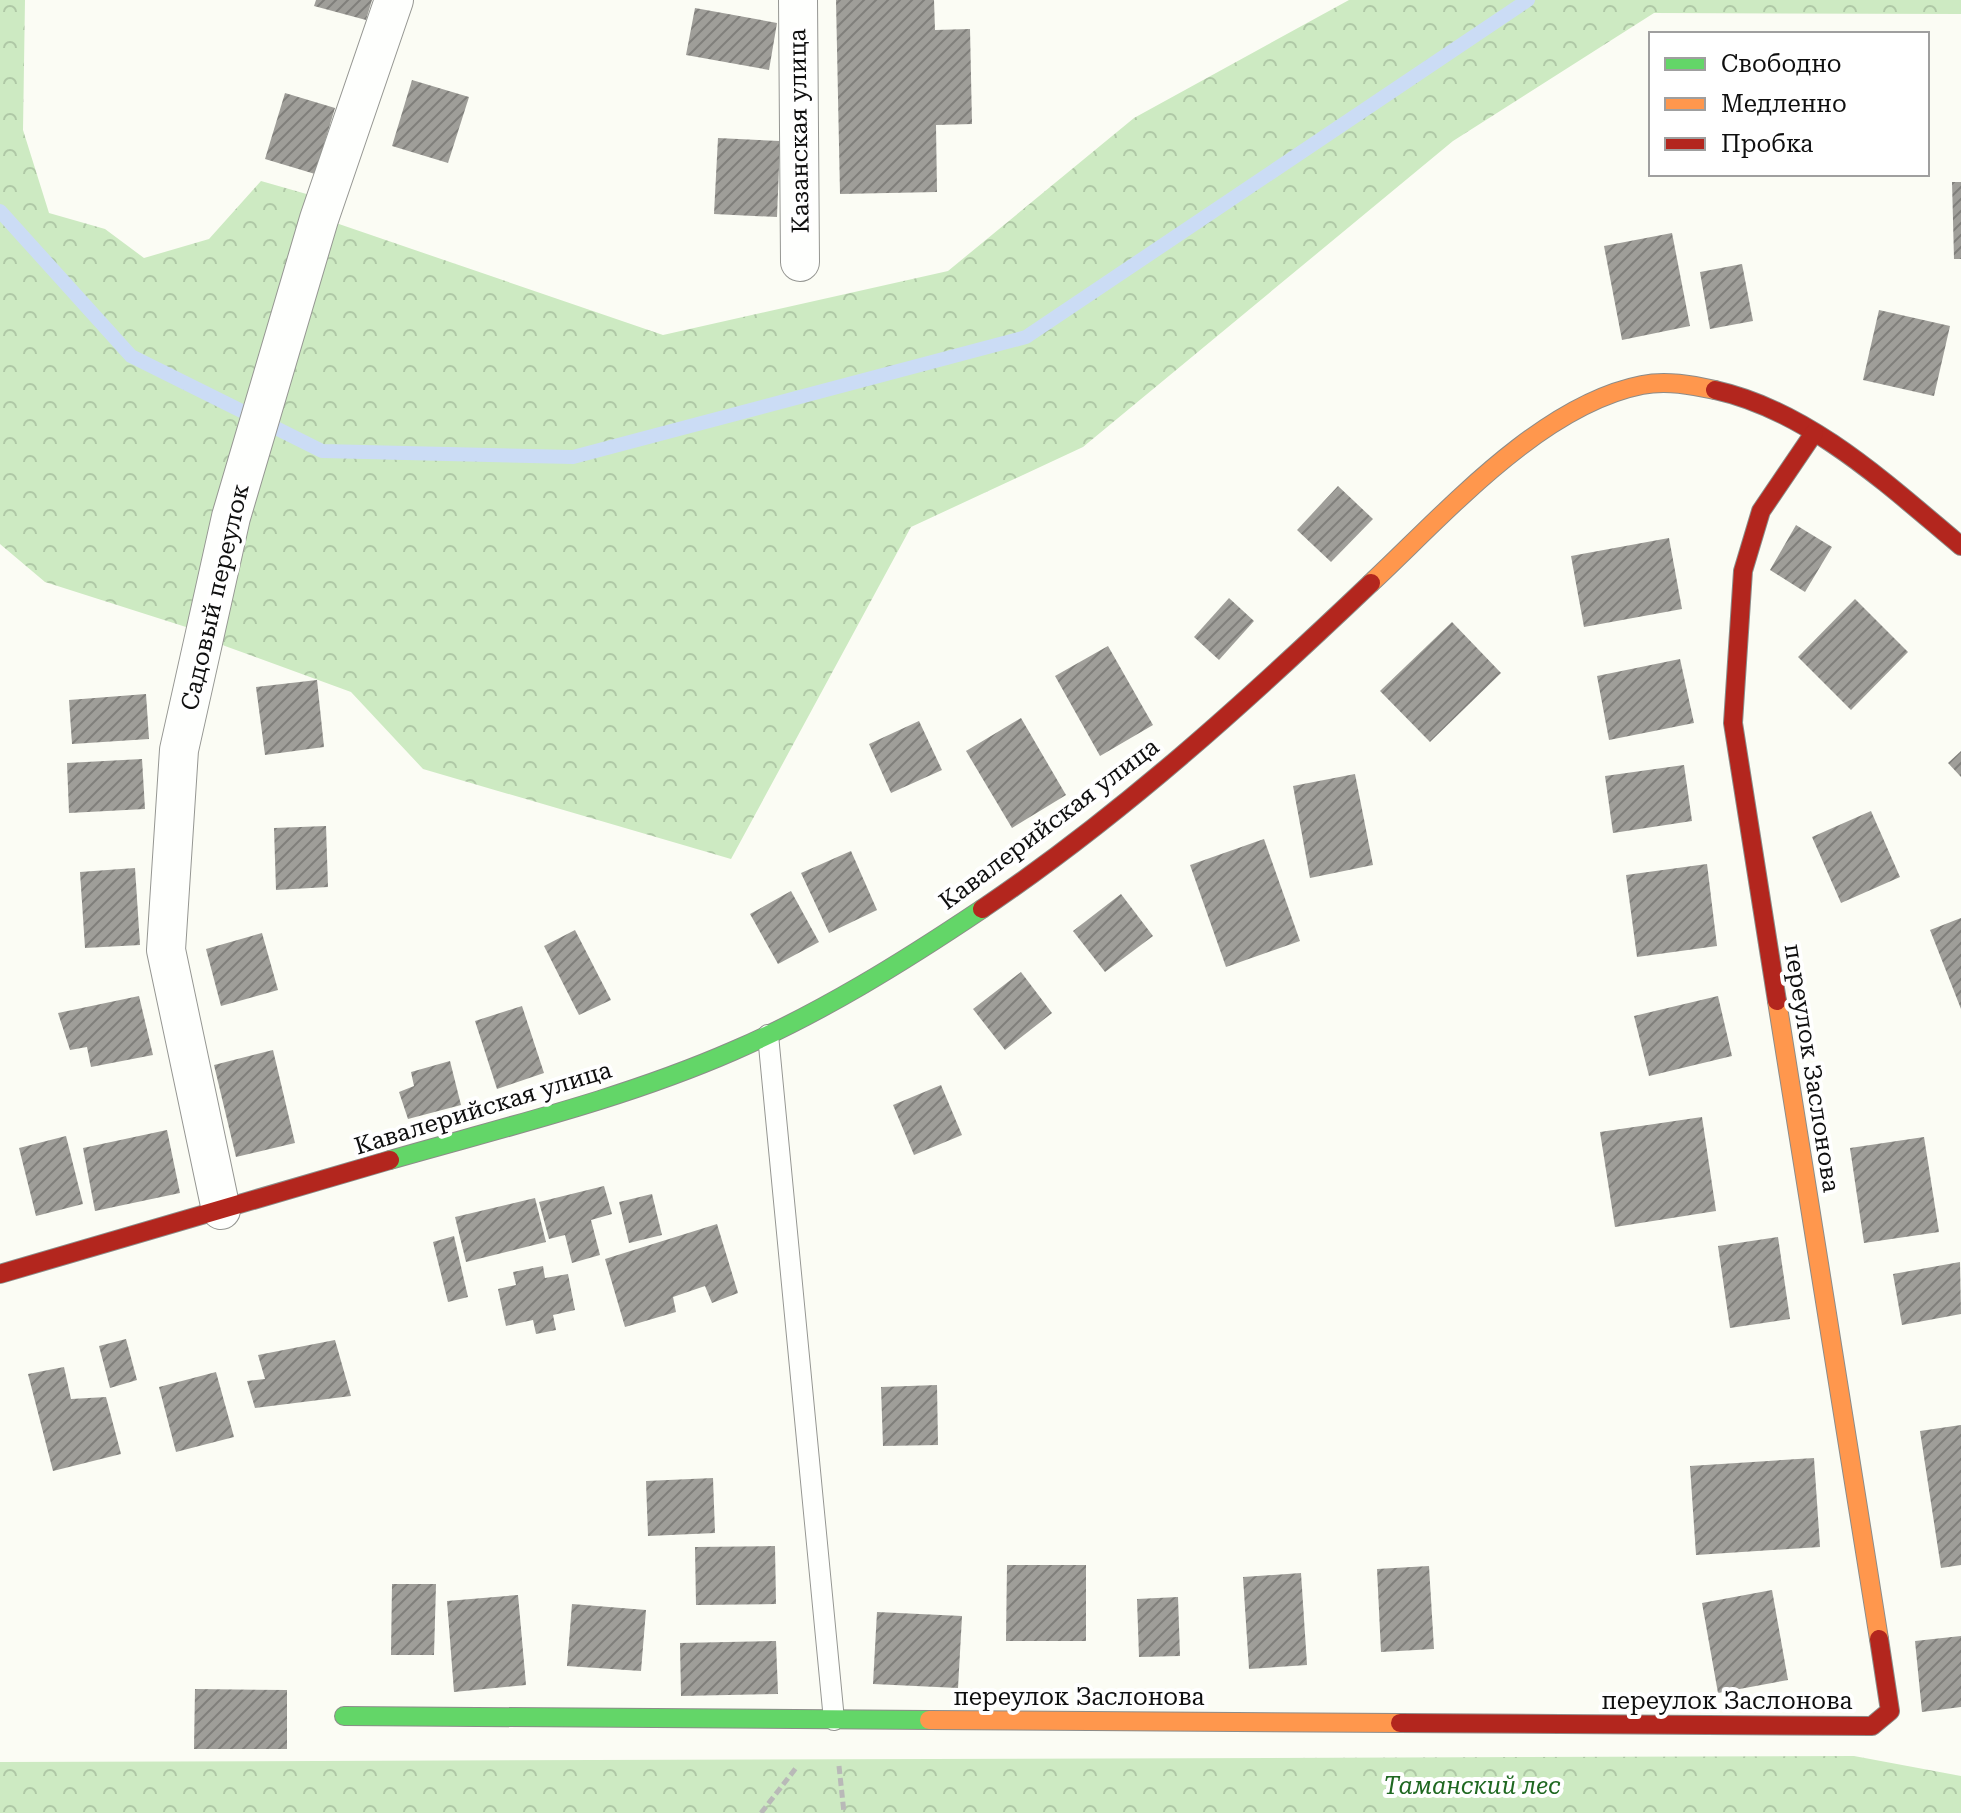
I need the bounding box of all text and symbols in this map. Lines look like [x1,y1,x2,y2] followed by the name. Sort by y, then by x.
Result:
[783,28,815,234] street label: Казанская улица
[1649,32,1929,176] legend
[1721,50,1842,78] text: Свободно
[1721,90,1847,118] text: Медленно
[1721,130,1813,158] text: Пробка
[175,481,255,713] street label: Садовый переулок
[934,732,1164,916] street label: Кавалерийская улица
[1779,942,1845,1194] street label: переулок Заслонова
[351,1056,615,1160] street label: Кавалерийская улица
[953,1683,1205,1711] street label: переулок Заслонова
[1601,1687,1853,1715] street label: переулок Заслонова
[1383,1772,1561,1800] park label: Таманский лес

